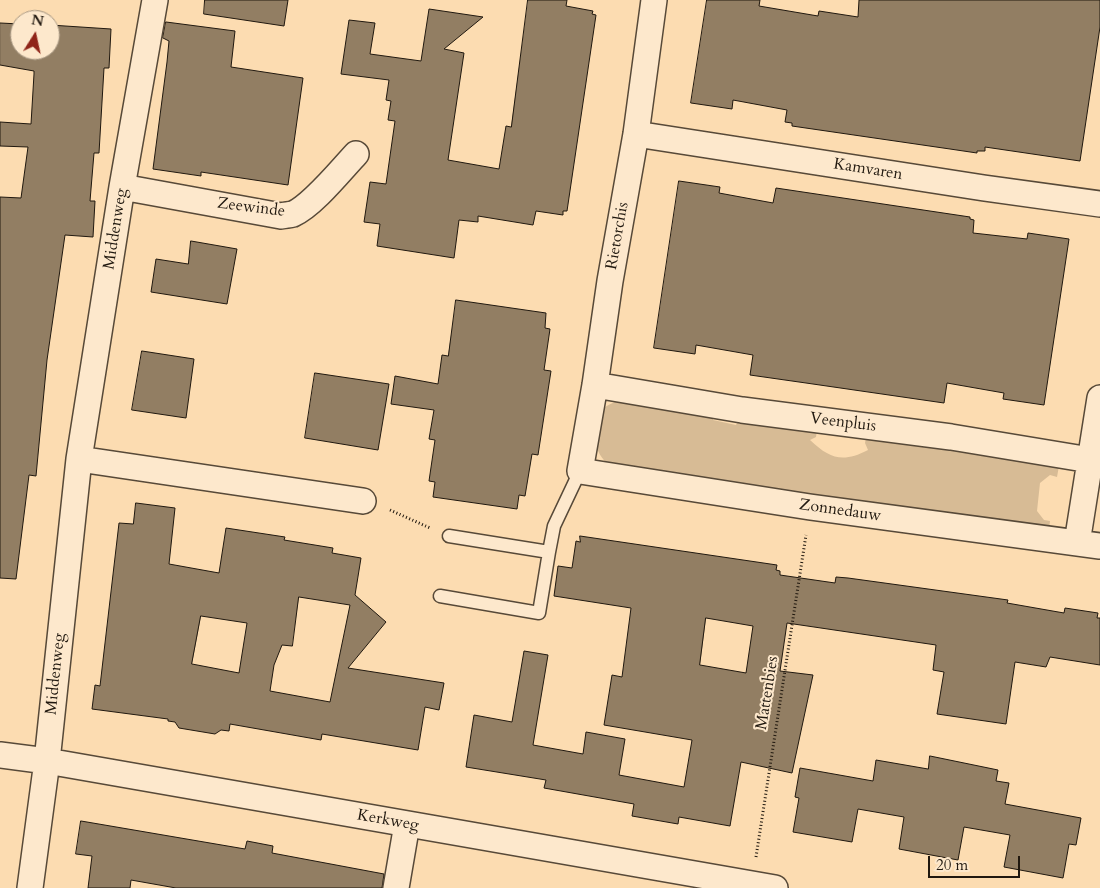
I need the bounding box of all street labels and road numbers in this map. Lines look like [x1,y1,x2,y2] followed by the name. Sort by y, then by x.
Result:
[832,155,904,185] street label: Kamvaren
[100,187,132,271] street label: Middenweg
[216,194,286,222] street label: Zeewinde
[603,201,633,271] street label: Rietorchis
[809,409,877,437] street label: Veenpluis
[798,496,882,526] street label: Zonnedauw
[42,632,70,716] street label: Middenweg
[753,655,783,731] street label: Mattenbies
[355,806,421,836] street label: Kerkweg

